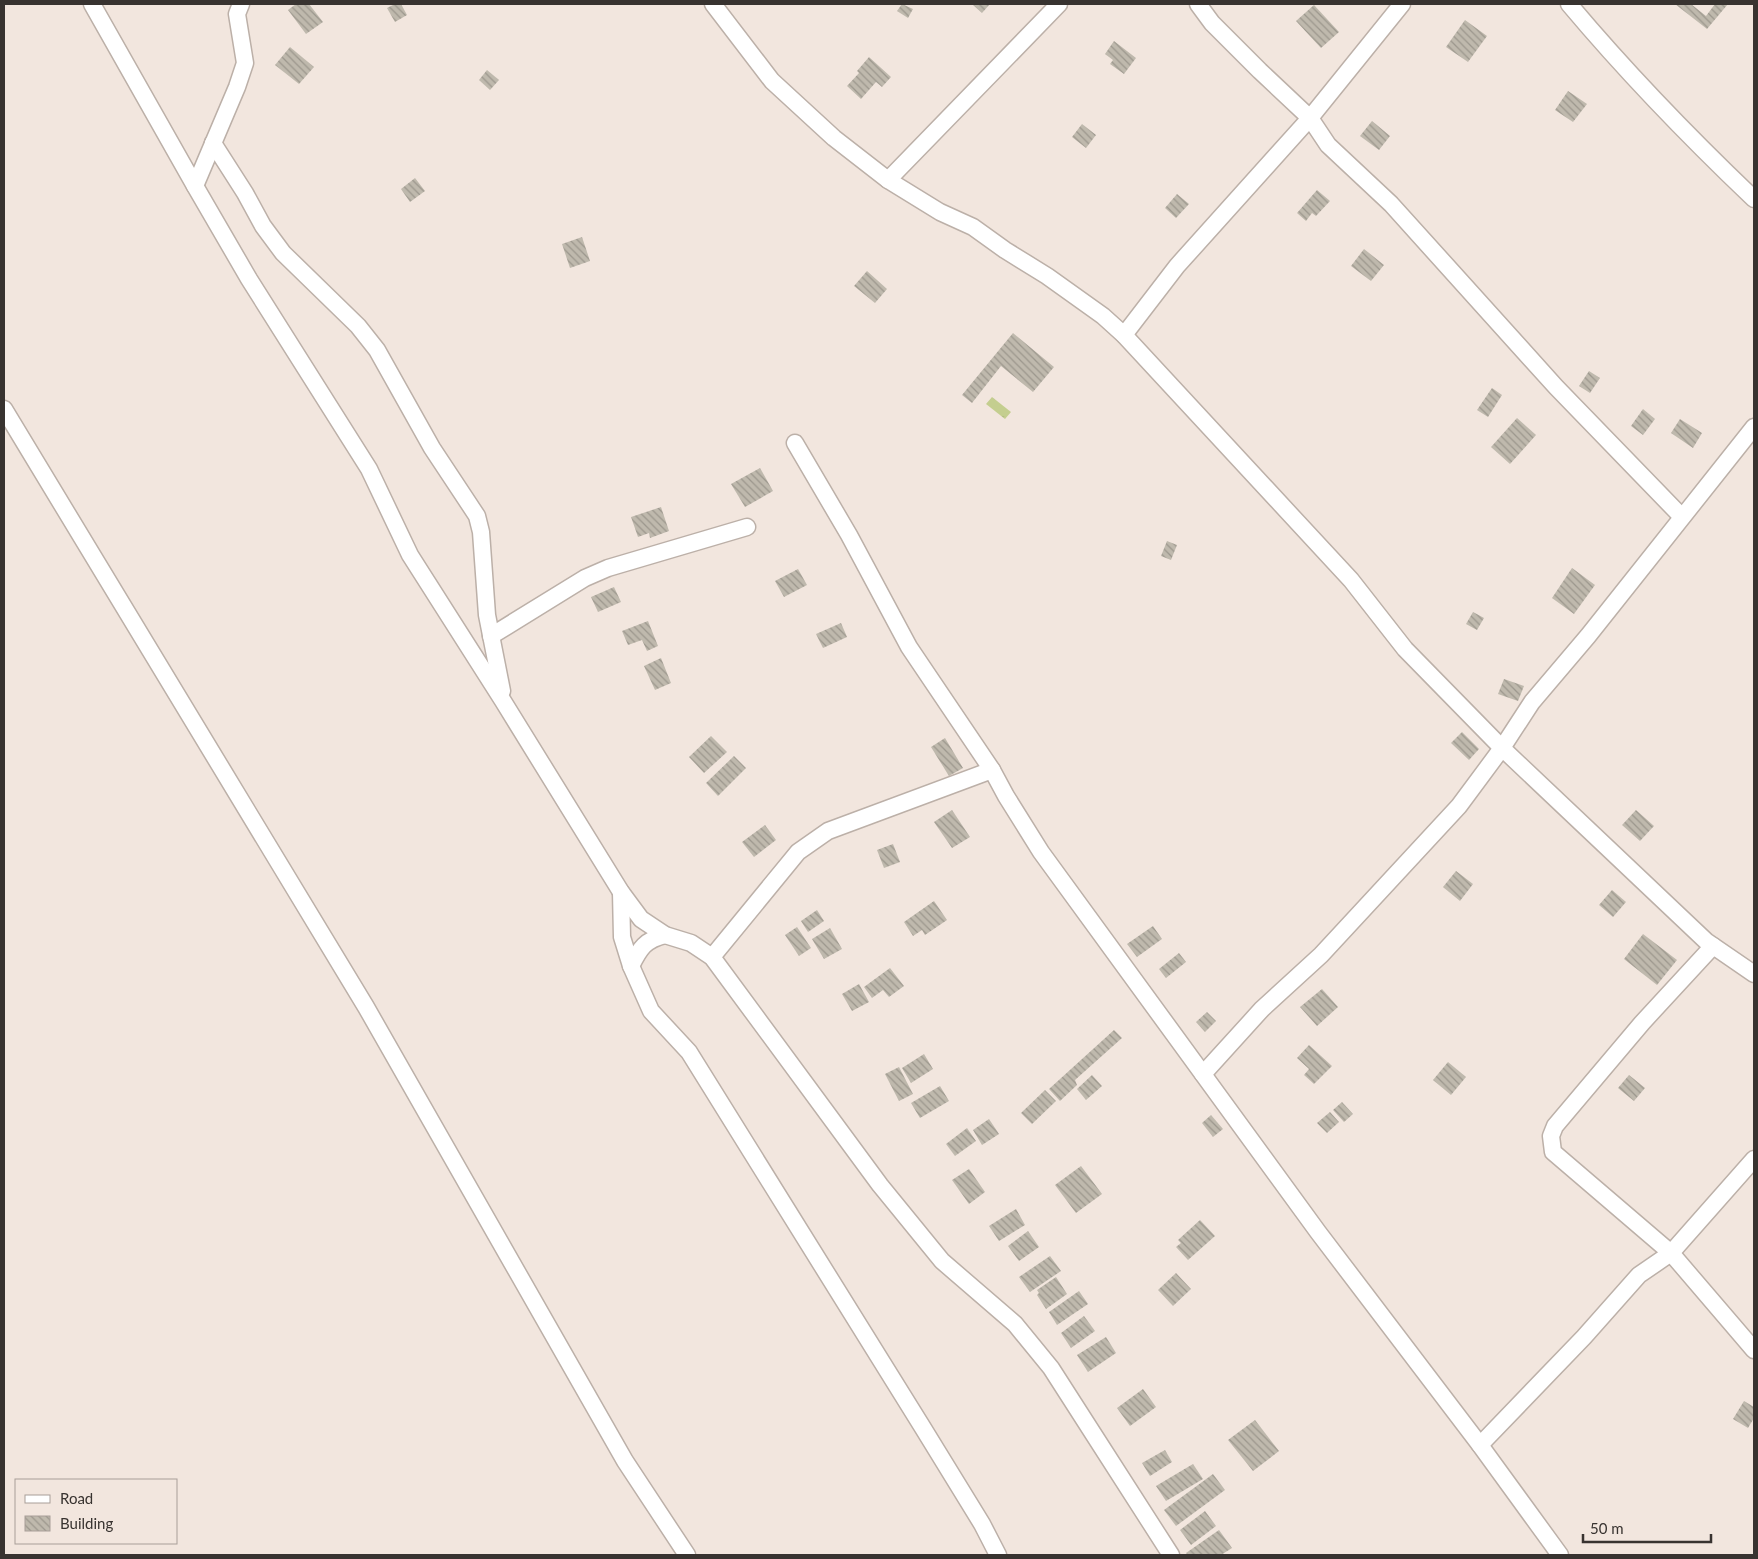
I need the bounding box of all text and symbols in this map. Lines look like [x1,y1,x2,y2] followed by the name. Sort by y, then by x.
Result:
[15,1479,178,1544] legend
[60,1489,93,1507] text: Road
[1583,1512,1710,1544] scale bar
[60,1514,113,1532] text: Building
[1590,1519,1624,1537] text: 50 m

